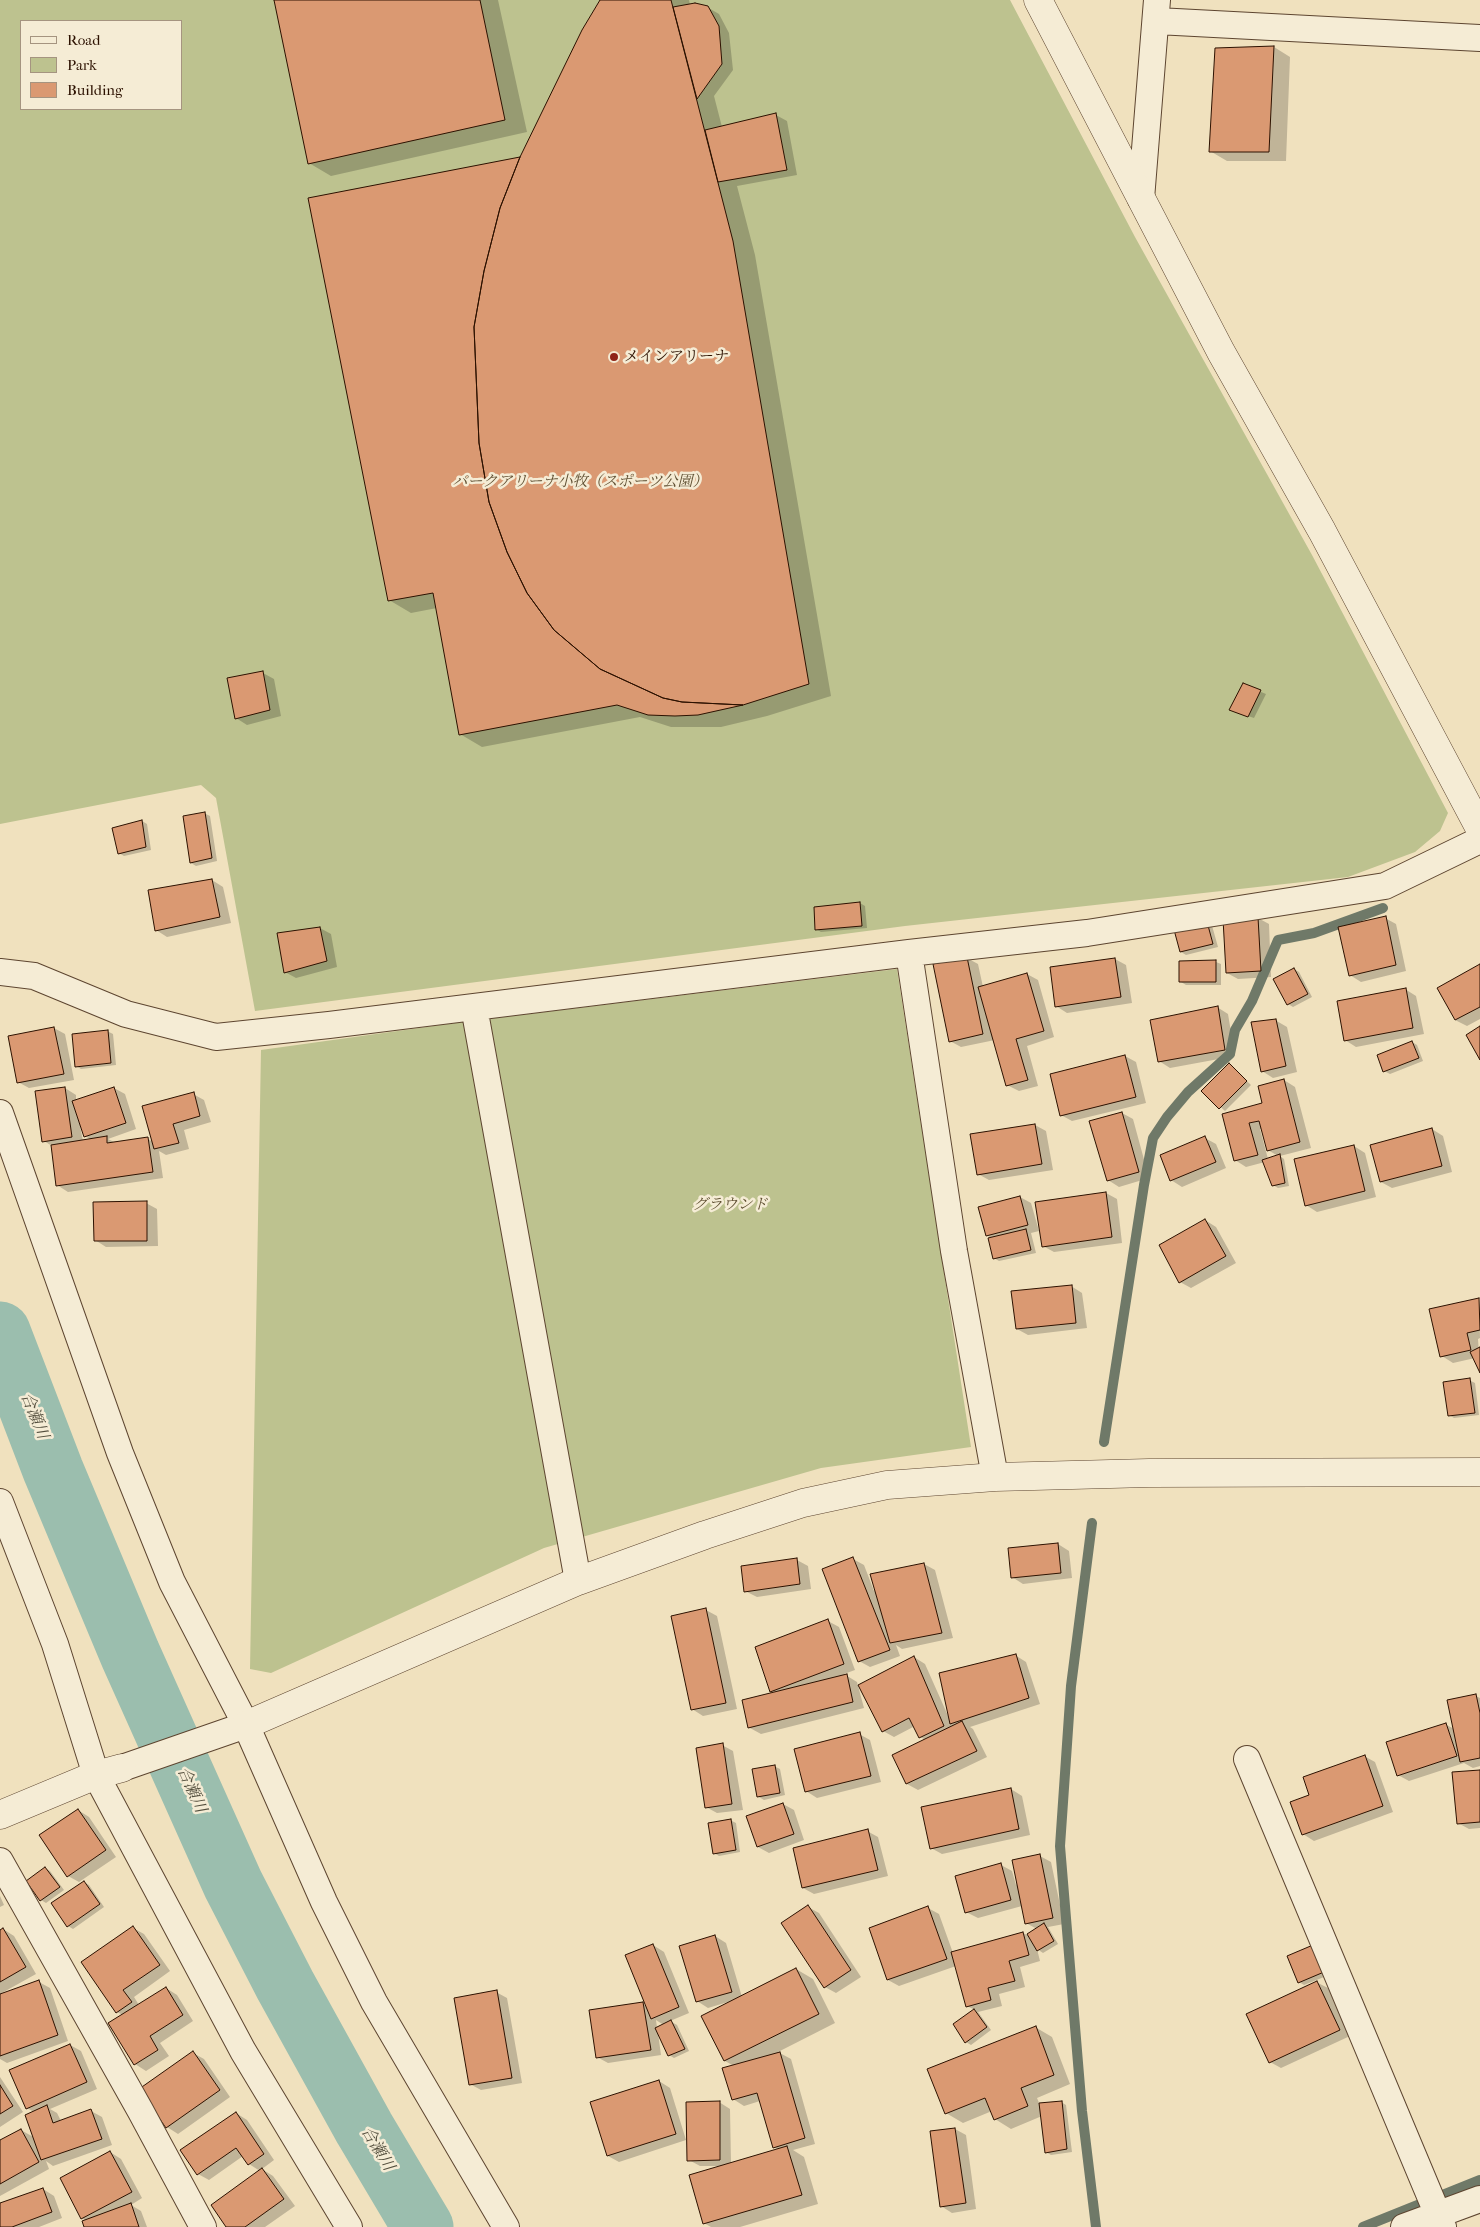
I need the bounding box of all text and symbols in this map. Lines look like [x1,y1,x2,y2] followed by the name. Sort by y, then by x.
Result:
[20,20,182,110] legend
[67,31,100,49] text: Road
[67,56,97,74] text: Park
[67,81,123,99] text: Building
[624,348,729,366] place label: メインアリーナ
[608,351,620,363] marker: メインアリーナ
[453,473,707,491] park label: パークアリーナ小牧（スポーツ公園）
[693,1196,767,1214] park label: グラウンド
[16,1390,52,1442] water label: 合瀬川
[172,1764,210,1816] water label: 合瀬川
[356,2123,398,2175] water label: 合瀬川

